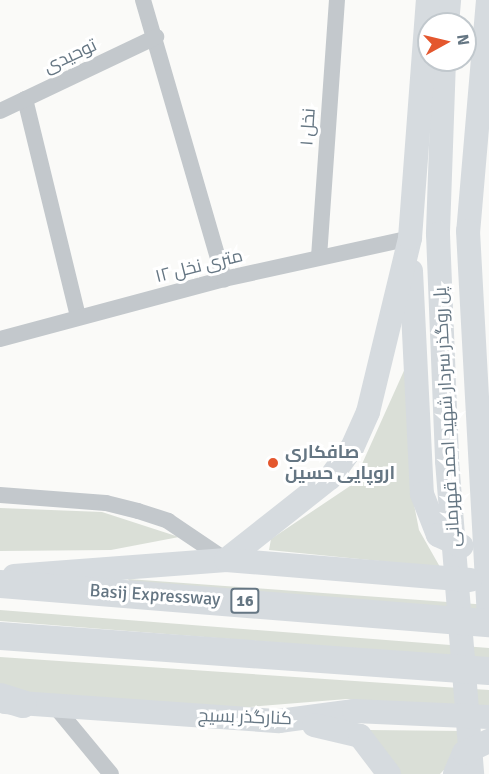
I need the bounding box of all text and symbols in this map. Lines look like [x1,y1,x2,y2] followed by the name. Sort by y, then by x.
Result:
[417,12,477,72] north arrow
[452,33,474,47] text: N
[40,34,100,78] street label: توحیدی
[296,107,320,147] street label: نخل ۱
[153,245,245,287] street label: ۱۲ متری نخل
[429,286,465,548] street label: پل روگذر سردار شهید احمد قهرمانی
[285,442,395,484] place label: صافکاری اروپایی حسین
[266,456,280,470] marker: صافکاری اروپایی حسین
[89,580,221,610] street label: Basij Expressway
[230,588,260,614] road number: 16
[198,705,292,729] street label: کنارگذر بسیج

